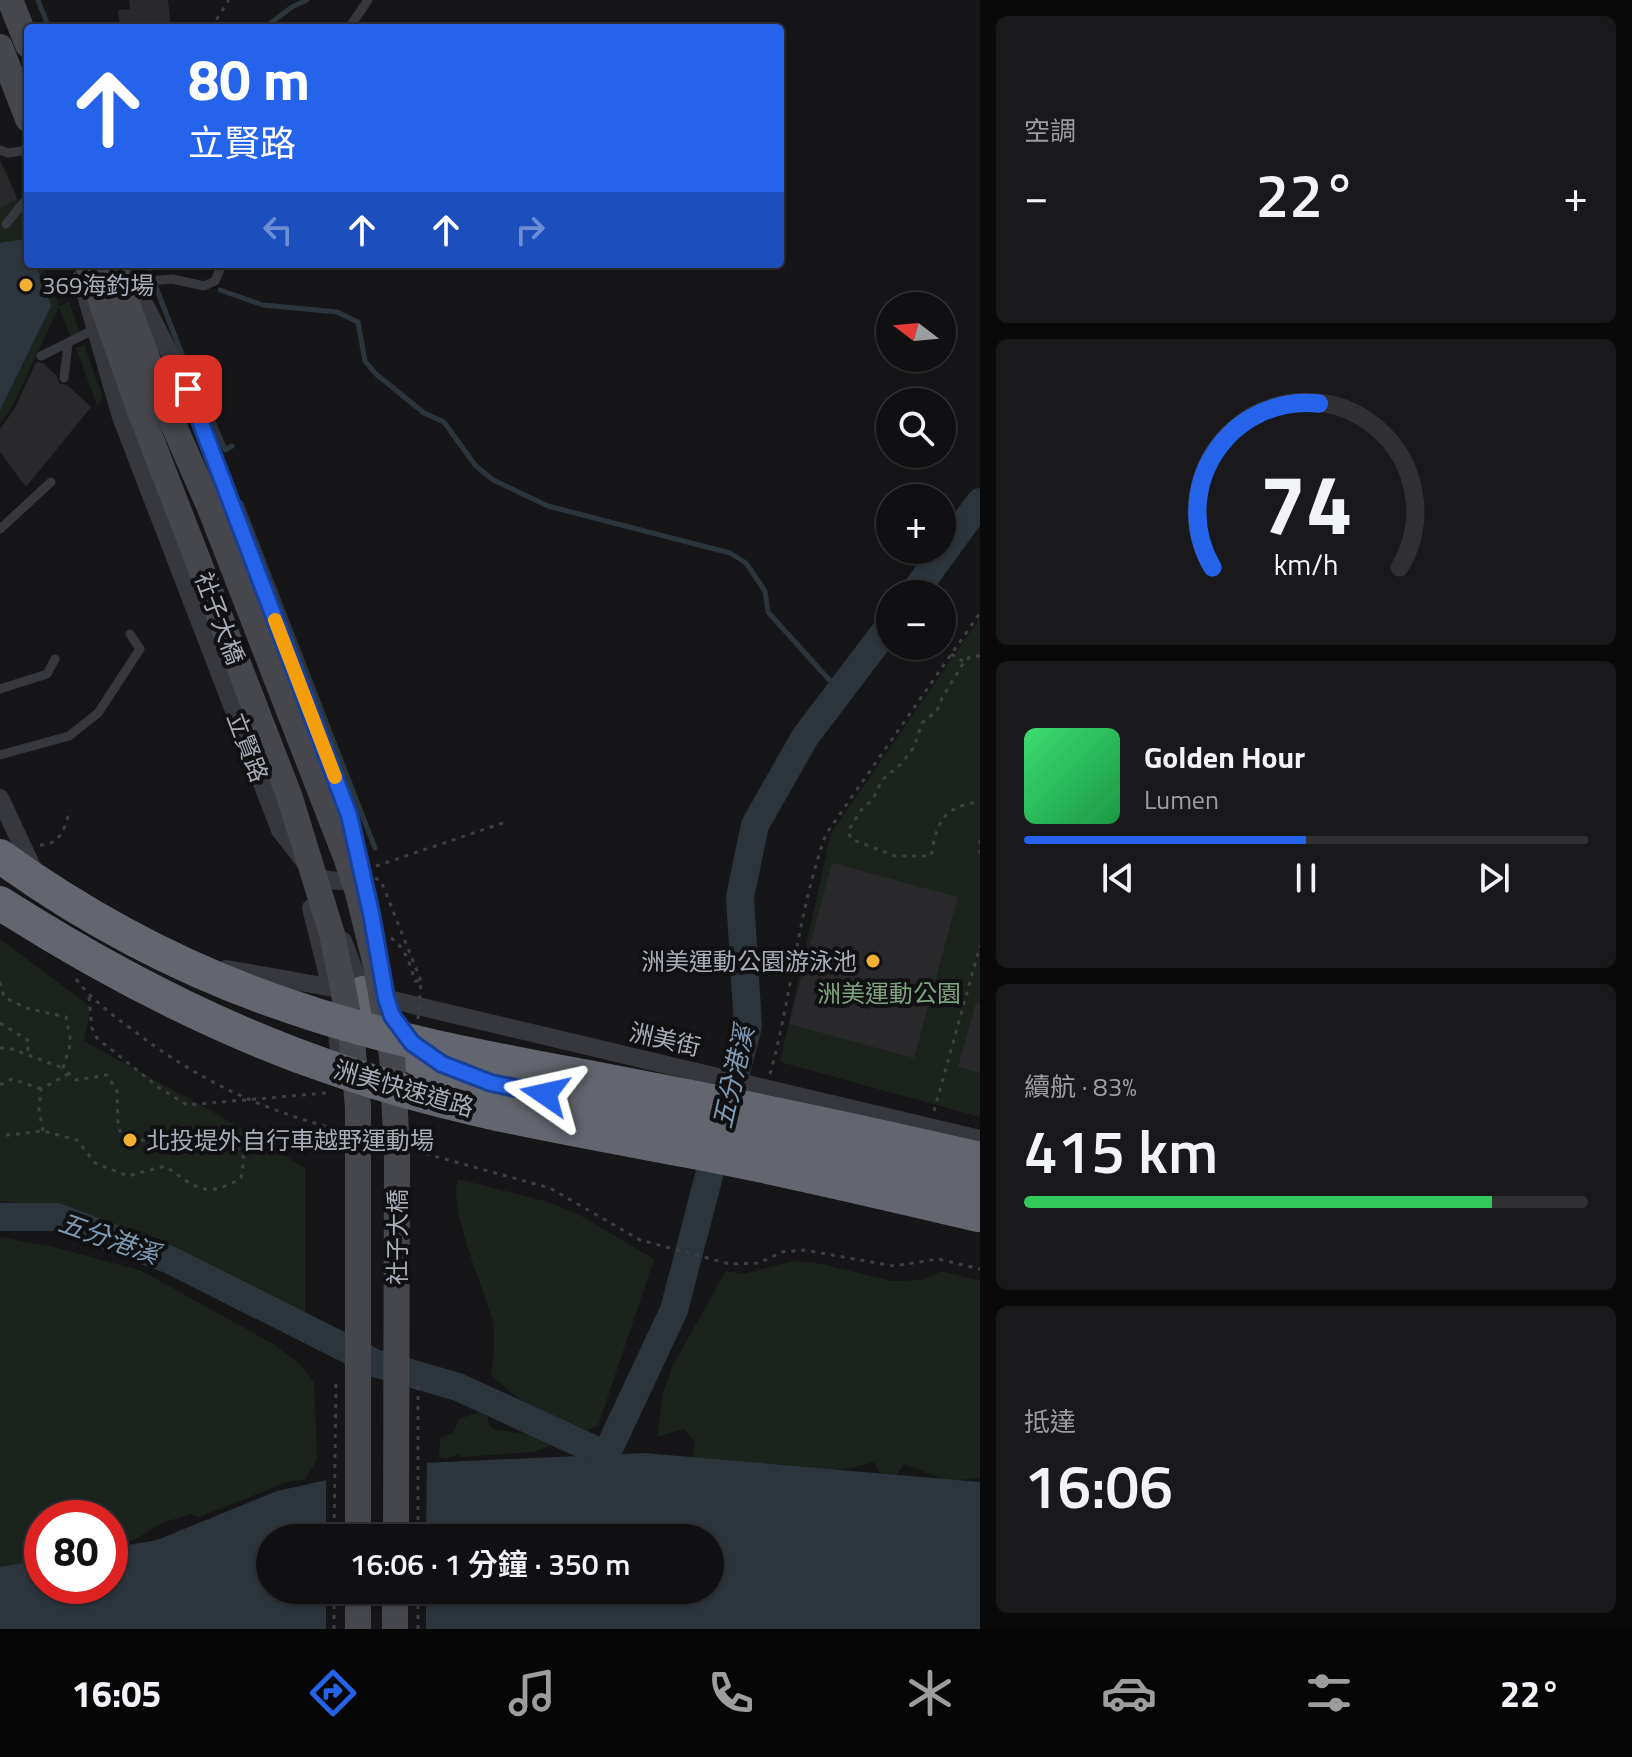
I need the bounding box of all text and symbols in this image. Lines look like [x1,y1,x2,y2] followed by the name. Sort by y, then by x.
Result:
[188,37,310,122] text: 80 m
[56,56,160,160] icon: ahead
[1024,111,1076,150] text: 空調
[188,115,296,170] text: 立賢路
[1256,149,1356,240] text: 22°
[1024,162,1049,229] text: −
[1563,162,1588,229] text: +
[256,208,300,252] icon: left
[340,208,384,252] icon: ahead
[424,208,468,252] icon: ahead
[508,208,552,252] icon: right
[42,267,154,303] place label: 369海釣場
[17,276,35,294] marker: 369海釣場
[876,292,956,372] north arrow
[876,292,956,660] map controls
[154,355,222,423] pin
[166,367,210,411] icon: arrive
[876,388,956,468] button: search
[1259,439,1353,565] text: 74
[876,484,956,564] button: +
[1274,543,1338,586] text: km/h
[186,567,254,669] street label: 社子大橋
[876,580,956,660] button: −
[218,707,278,787] street label: 立賢路
[1144,734,1305,780] text: Golden Hour
[1144,780,1219,819] text: Lumen
[1096,856,1140,900] icon: previous
[1284,856,1328,900] icon: pause
[1472,856,1516,900] icon: next
[641,943,857,979] place label: 洲美運動公園游泳池
[864,952,882,970] marker: 洲美運動公園游泳池
[817,975,961,1011] park label: 洲美運動公園
[626,1013,704,1065] street label: 洲美街
[702,1018,765,1132] water label: 五分港溪
[330,1051,478,1125] street label: 洲美快速道路
[503,1052,587,1136] position arrow
[1024,1067,1137,1106] text: 續航 · 83%
[1024,1105,1218,1196] text: 415 km
[146,1122,434,1158] place label: 北投堤外自行車越野運動場
[121,1131,139,1149] marker: 北投堤外自行車越野運動場
[379,1189,415,1285] street label: 社子大橋
[53,1203,168,1275] water label: 五分港溪
[1024,1402,1076,1441] text: 抵達
[1024,1440,1173,1531] text: 16:06
[24,1500,128,1604] speed limit sign: 80
[350,1541,630,1587] text: 16:06 · 1 分鐘 · 350 m
[305,1665,361,1721] icon: directions
[504,1665,560,1721] icon: music
[703,1665,759,1721] icon: phone
[902,1665,958,1721] icon: climate
[1101,1665,1157,1721] icon: car
[1301,1665,1357,1721] icon: filters
[72,1666,161,1721] text: 16:05
[1500,1666,1560,1721] text: 22°

